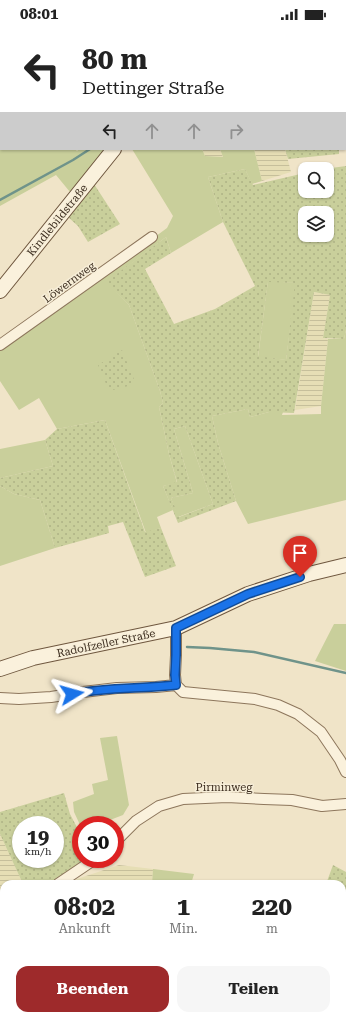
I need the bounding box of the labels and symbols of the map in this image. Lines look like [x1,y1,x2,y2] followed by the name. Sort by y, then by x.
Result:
[24,182,90,259] street label: Kindlebildstraße
[41,259,98,306] street label: Löwernweg
[283,536,317,577] pin
[56,627,156,660] street label: Radolfzeller Straße
[51,673,93,715] position arrow
[196,781,253,794] street label: Pirminweg
[72,816,124,868] speed limit sign: 30

